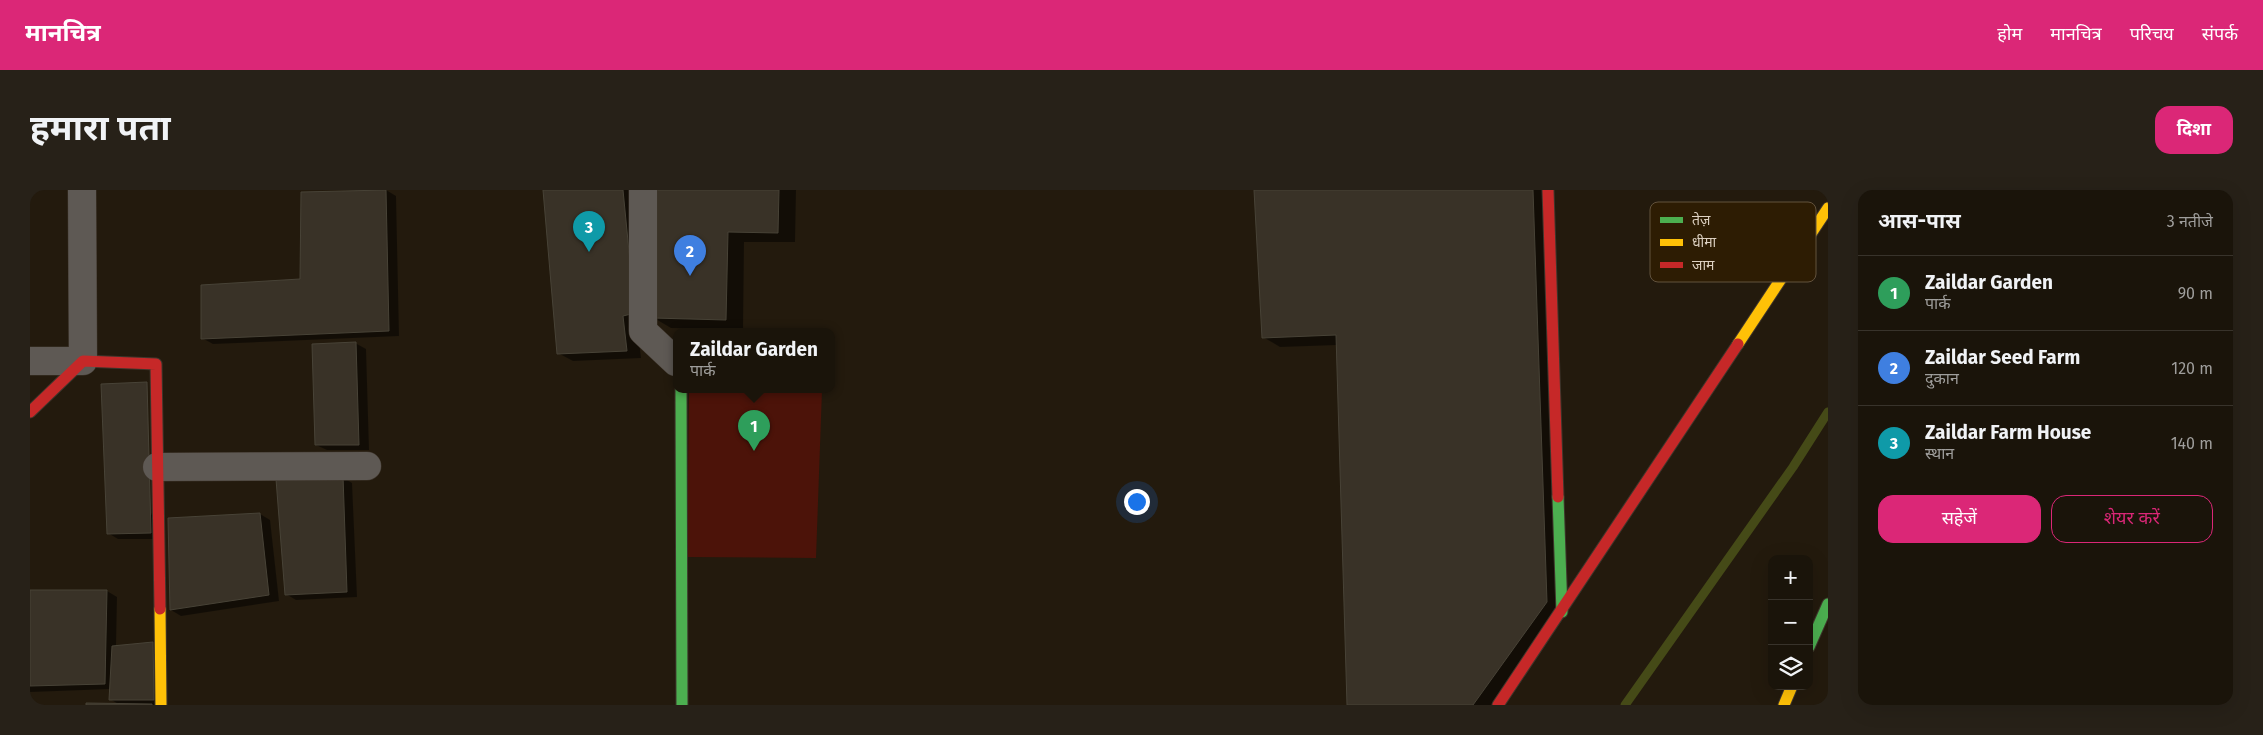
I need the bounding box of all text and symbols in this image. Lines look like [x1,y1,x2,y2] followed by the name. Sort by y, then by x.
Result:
[25,19,101,47] text: मानचित्र
[1997,23,2022,45] text: होम
[2050,23,2102,45] text: मानचित्र
[2130,23,2174,45] text: परिचय
[2202,23,2238,45] text: संपर्क
[2155,106,2233,154] button: दिशा
[30,107,170,149] text: हमारा पता
[1650,202,1816,282] legend
[1878,208,1961,234] text: आस-पास
[573,211,605,252] pin: 3
[1692,211,1711,229] text: तेज़
[2167,212,2213,231] text: 3 नतीजे
[1692,234,1717,251] text: धीमा
[674,235,706,276] pin: 2
[1692,257,1715,274] text: जाम
[1925,271,2053,294] text: Zaildar Garden
[1890,284,1898,303] text: 1
[2178,284,2213,303] text: 90 m
[1925,294,1951,313] text: पार्क
[673,328,835,393] popup
[690,338,818,361] text: Zaildar Garden
[1925,346,2080,369] text: Zaildar Seed Farm
[1890,359,1898,378] text: 2
[2171,359,2213,378] text: 120 m
[690,361,716,380] text: पार्क
[1925,369,1959,388] text: दुकान
[738,410,770,451] pin: 1
[1925,421,2091,444] text: Zaildar Farm House
[1890,434,1898,453] text: 3
[2171,434,2213,453] text: 140 m
[1925,444,1954,463] text: स्थान
[1124,489,1150,515] your location
[1878,495,2041,543] button: सहेजें
[2051,495,2213,543] button: शेयर करें
[1768,555,1813,690] map controls
[1768,555,1813,600] button: +
[1768,600,1813,645] button: −
[1768,645,1813,690] button: layers

